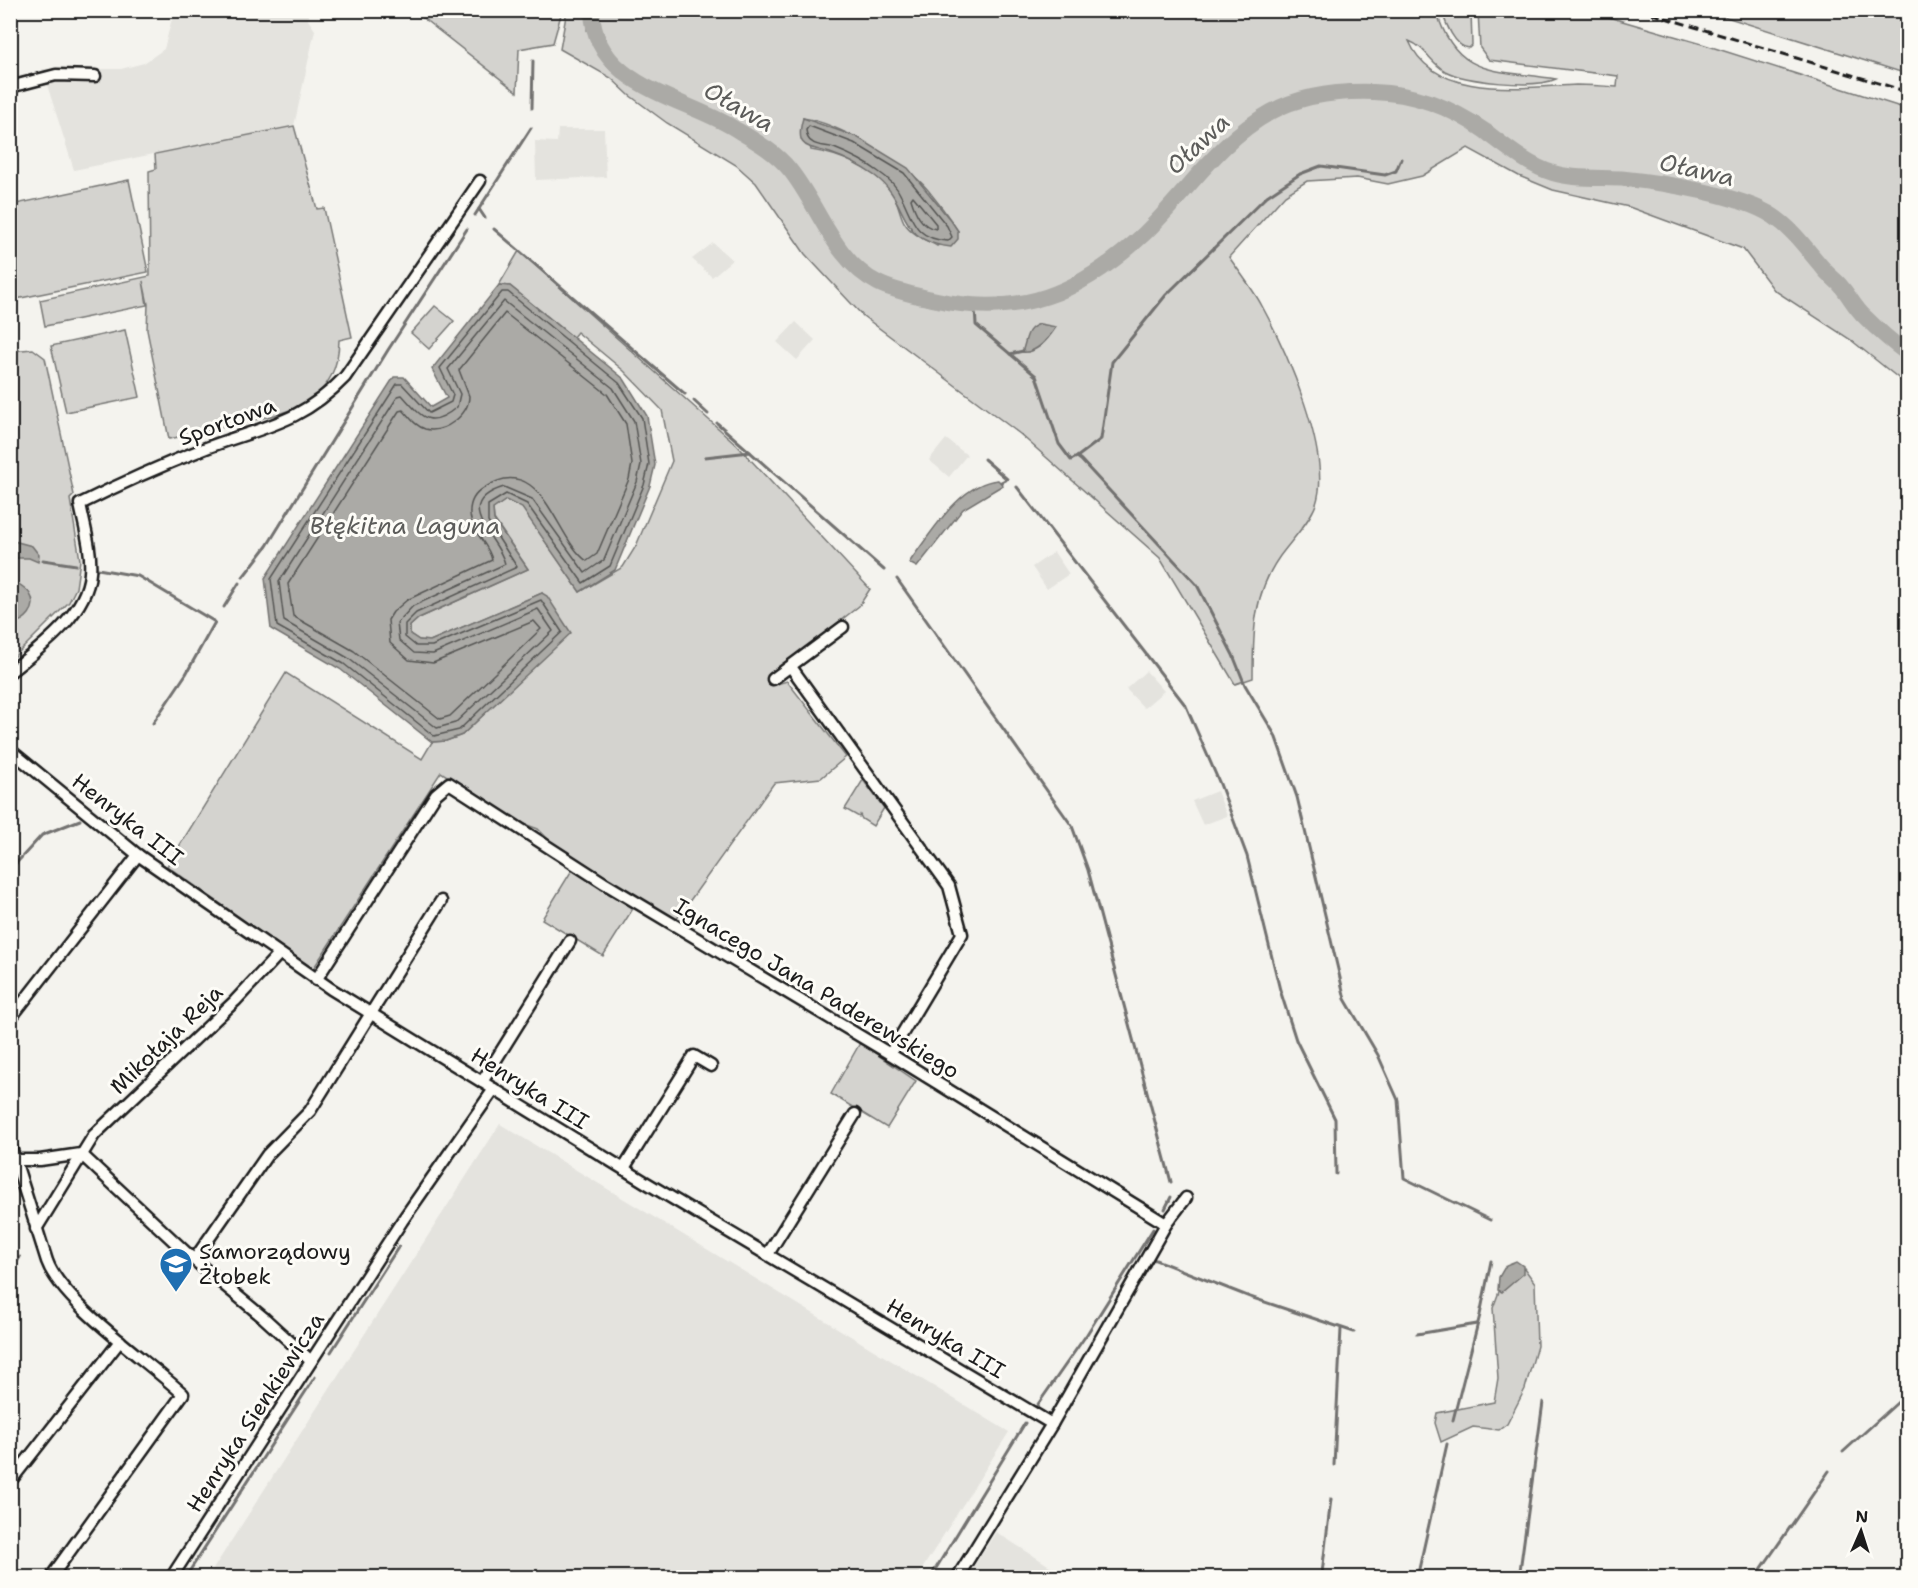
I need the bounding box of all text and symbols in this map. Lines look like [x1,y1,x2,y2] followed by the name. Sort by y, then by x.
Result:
[698,74,780,140] water label: Oława
[1159,106,1237,182] water label: Oława
[1656,146,1738,194] water label: Oława
[175,390,280,452] street label: Sportowa
[310,510,500,542] water label: Błękitna Laguna
[66,767,189,872] street label: Henryka III
[669,891,965,1085] street label: Ignacego Jana Paderewskiego
[104,978,229,1101] street label: Mikołaja Reja
[465,1041,594,1136] street label: Henryka III
[199,1237,351,1291] place label: Samorządowy Żłobek
[158,1246,194,1293] school or university icon: Samorządowy Żłobek
[881,1292,1011,1385] street label: Henryka III
[180,1307,331,1518] street label: Henryka Sienkiewicza
[1831,1501,1891,1561] north arrow
[1855,1506,1869,1527] text: N

